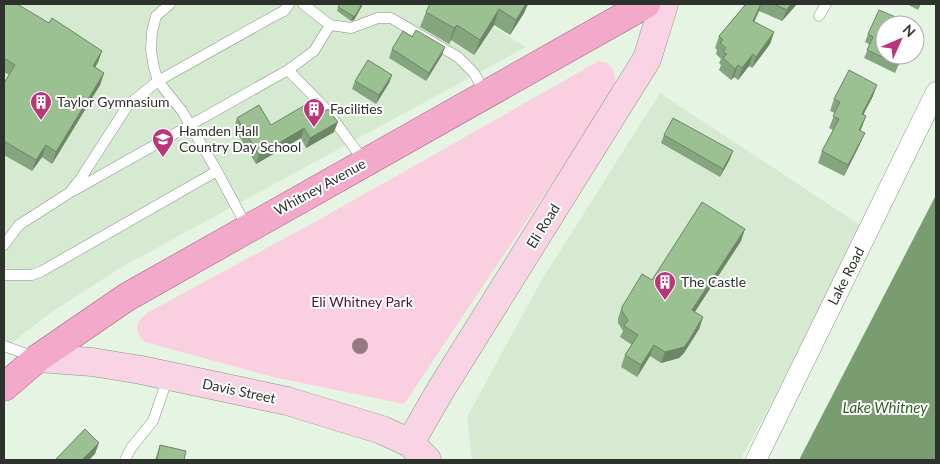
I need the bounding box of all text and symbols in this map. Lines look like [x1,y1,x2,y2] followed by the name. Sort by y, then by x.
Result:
[875,15,925,65] north arrow
[900,21,919,40] text: N
[29,90,53,121] building icon: Taylor Gymnasium
[57,93,170,110] place label: Taylor Gymnasium
[302,97,326,128] building icon: Facilities
[330,100,383,117] place label: Facilities
[179,122,301,155] place label: Hamden Hall Country Day School
[151,127,175,158] school or university icon: Hamden Hall Country Day School
[271,154,368,219] street label: Whitney Avenue
[522,200,563,251] street label: Eli Road
[824,244,867,308] street label: Lake Road
[653,270,677,301] building icon: The Castle
[681,273,746,290] place label: The Castle
[311,293,414,310] park label: Eli Whitney Park
[201,374,277,407] street label: Davis Street
[843,398,928,416] water label: Lake Whitney

